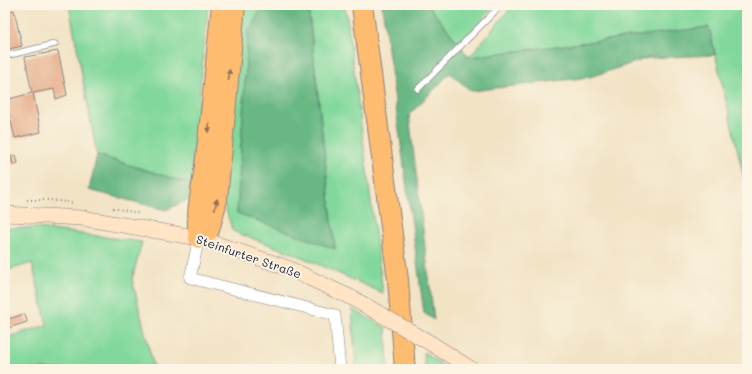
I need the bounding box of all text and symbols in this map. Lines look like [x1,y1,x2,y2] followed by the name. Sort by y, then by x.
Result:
[226,69,232,81] one-way arrow
[206,121,212,133] one-way arrow
[213,198,219,210] one-way arrow
[194,230,304,282] street label: Steinfurter Straße

